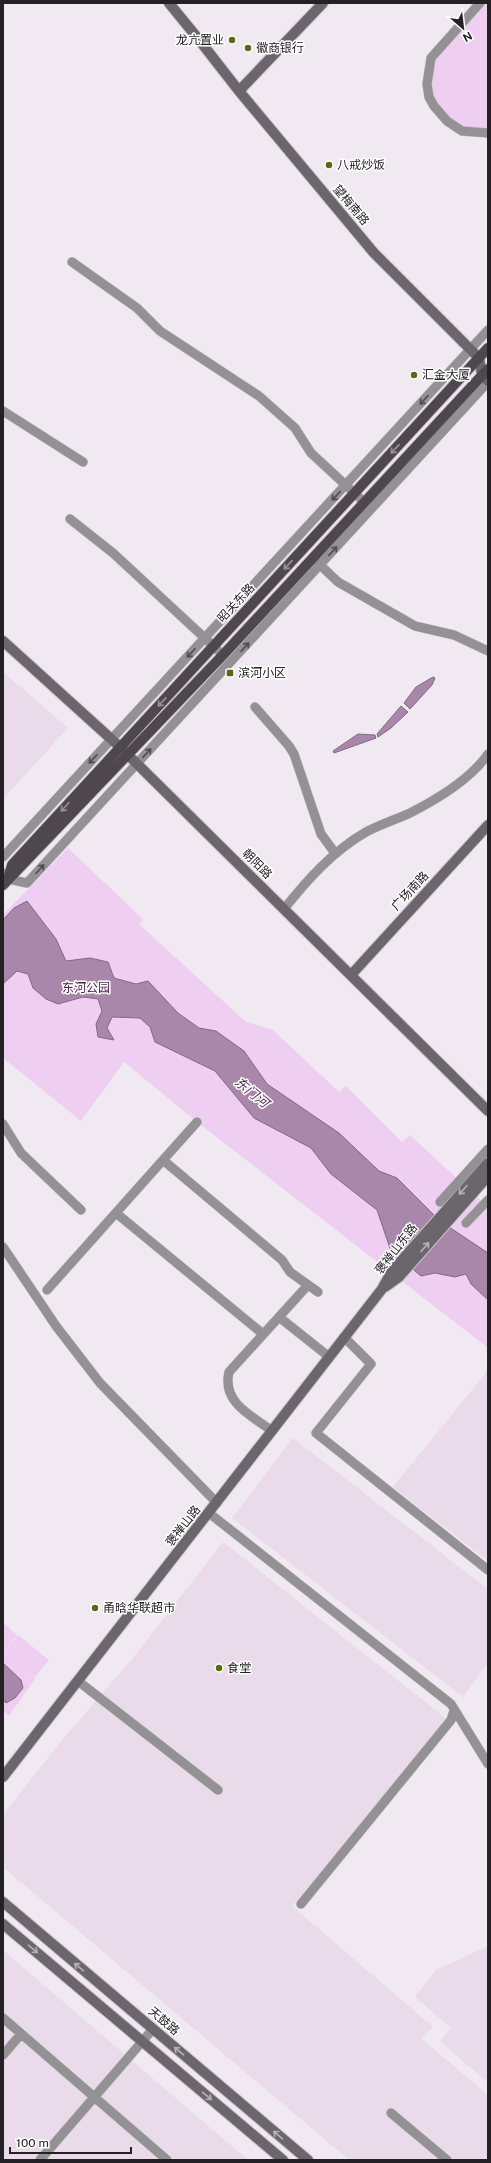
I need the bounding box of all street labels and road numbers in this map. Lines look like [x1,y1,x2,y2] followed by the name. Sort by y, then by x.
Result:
[330,182,372,228] street label: 望梅南路
[215,581,257,625] street label: 昭关东路
[239,846,275,882] street label: 朝阳路
[389,869,431,913] street label: 广场南路
[372,1221,420,1277] street label: 褒禅山东路
[163,1503,203,1549] street label: 褒禅山路
[146,2004,182,2038] street label: 天鼓路

